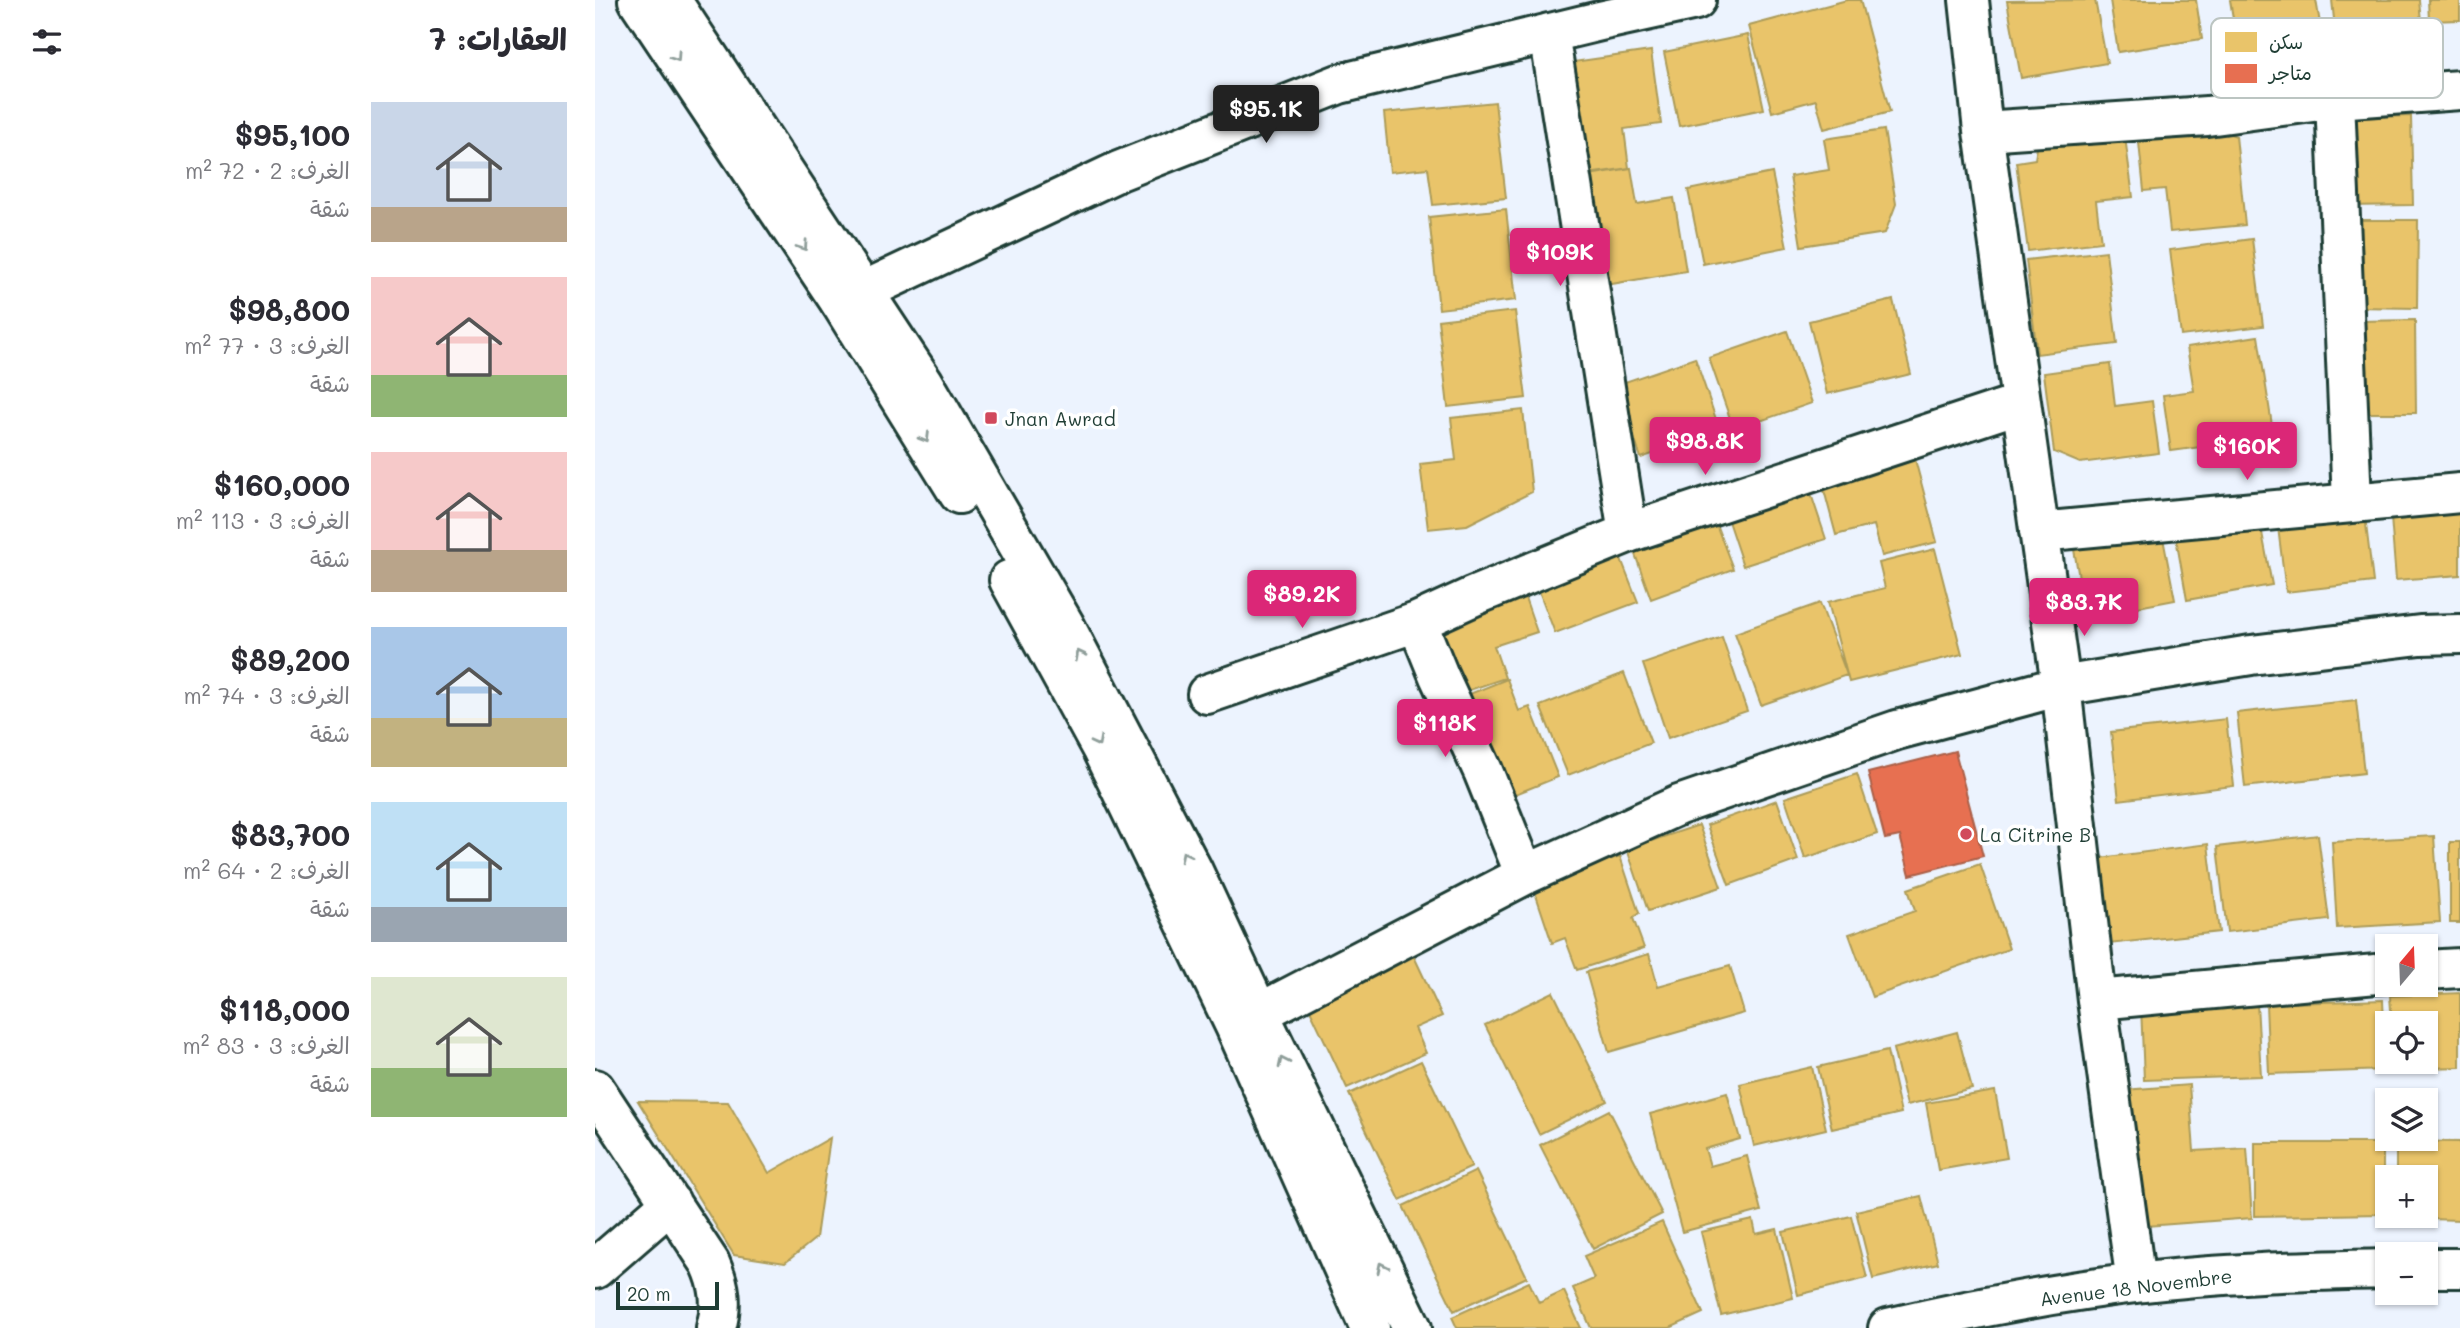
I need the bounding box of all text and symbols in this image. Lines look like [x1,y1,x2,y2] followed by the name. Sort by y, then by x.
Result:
[429,18,567,58] text: العقارات: 7
[2211,18,2443,98] legend
[28,23,66,61] icon: filters
[2269,29,2303,54] text: سكن
[668,49,680,62] one-way arrow
[2267,60,2312,85] text: متاجر
[1209,86,1323,145] pin: $95.1K
[1229,93,1303,123] text: $95.1K
[235,114,350,154] text: $95,100
[427,130,511,214] icon: home
[185,155,350,185] text: الغرف: 2 · 72 m²
[310,193,350,223] text: شقة
[1511,229,1609,288] pin: $109K
[1526,236,1594,266] text: $109K
[795,238,807,251] one-way arrow
[228,289,350,329] text: $98,800
[427,305,511,389] icon: home
[184,330,350,360] text: الغرف: 3 · 77 m²
[310,368,350,398] text: شقة
[1005,406,1116,431] place label: Jnan Awrad
[983,410,999,426] marker: Jnan Awrad
[1648,418,1762,477] pin: $98.8K
[2198,422,2296,482] pin: $160K
[1666,425,1744,455] text: $98.8K
[917,430,930,443] one-way arrow
[2213,430,2281,460] text: $160K
[214,464,350,504] text: $160,000
[427,480,511,564] icon: home
[176,505,350,535] text: الغرف: 3 · 113 m²
[310,543,350,573] text: شقة
[1245,570,1359,630] pin: $89.2K
[1263,578,1341,608] text: $89.2K
[2027,578,2141,638] pin: $83.7K
[2045,586,2123,616] text: $83.7K
[230,639,350,679] text: $89,200
[1075,649,1089,662] one-way arrow
[427,655,511,739] icon: home
[184,680,350,710] text: الغرف: 3 · 74 m²
[1396,700,1494,759] pin: $118K
[1413,707,1477,737] text: $118K
[310,718,350,748] text: شقة
[1089,735,1103,747] one-way arrow
[230,814,350,854] text: $83,700
[1980,822,2091,847] place label: La Citrine B
[1958,826,1974,842] marker: La Citrine B
[427,830,511,914] icon: home
[1180,851,1194,863] one-way arrow
[183,855,350,885] text: الغرف: 2 · 64 m²
[310,893,350,923] text: شقة
[2375,934,2438,998] north arrow
[2375,934,2438,1305] map controls
[219,989,350,1029] text: $118,000
[427,1005,511,1089] icon: home
[2375,1011,2438,1074] button: locate
[182,1030,350,1060] text: الغرف: 3 · 83 m²
[1277,1057,1291,1069] one-way arrow
[310,1068,350,1098] text: شقة
[2375,1088,2438,1151] button: layers
[2375,1165,2438,1228] button: +
[2375,1242,2438,1305] button: −
[1376,1262,1390,1274] one-way arrow
[2038,1263,2234,1311] street label: Avenue 18 Novembre
[616,1279,719,1311] scale bar
[627,1281,671,1306] text: 20 m

